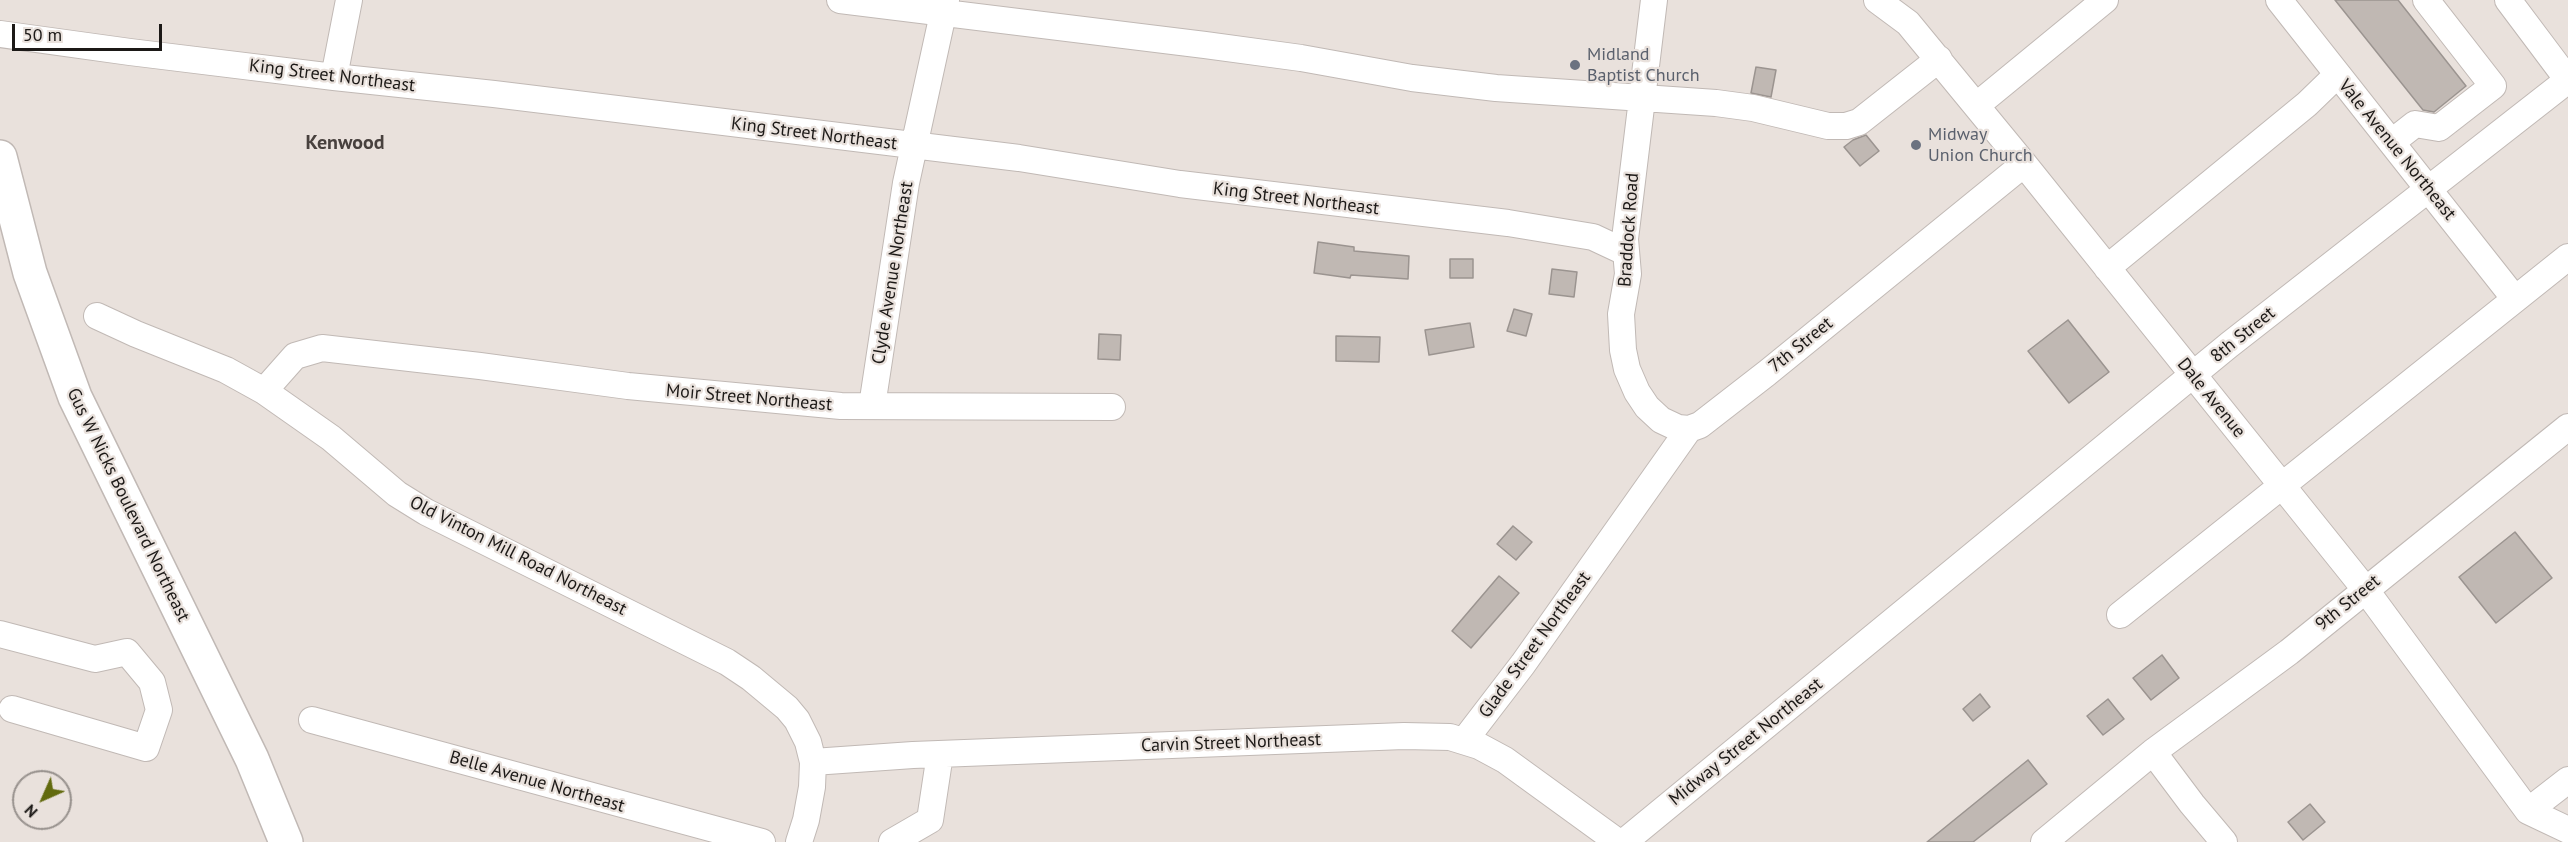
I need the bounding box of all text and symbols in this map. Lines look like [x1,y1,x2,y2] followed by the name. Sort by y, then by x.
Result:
[15,12,165,50] scale bar
[23,23,62,46] text: 50 m
[1587,44,1699,86] place label: Midland Baptist Church
[248,55,416,97] street label: King Street Northeast
[1568,58,1582,72] marker: Midland Baptist Church
[2334,75,2460,225] street label: Vale Avenue Northeast
[730,113,898,155] street label: King Street Northeast
[1928,124,2033,166] place label: Midway Union Church
[306,131,384,155] district label: Kenwood
[1909,138,1923,152] marker: Midway Union Church
[1614,172,1644,288] street label: Braddock Road
[1212,178,1380,220] street label: King Street Northeast
[868,180,918,366] street label: Clyde Avenue Northeast
[2206,303,2280,367] street label: 8th Street
[1765,313,1837,377] street label: 7th Street
[2172,354,2250,442] street label: Dale Avenue
[665,380,833,416] street label: Moir Street Northeast
[62,385,194,625] street label: Gus W Nicks Boulevard Northeast
[406,492,630,620] street label: Old Vinton Mill Road Northeast
[1475,568,1595,722] street label: Glade Street Northeast
[2311,571,2385,635] street label: 9th Street
[1665,674,1827,810] street label: Midway Street Northeast
[1141,729,1321,757] street label: Carvin Street Northeast
[447,747,627,817] street label: Belle Avenue Northeast
[12,770,72,830] north arrow
[20,801,41,822] text: N

